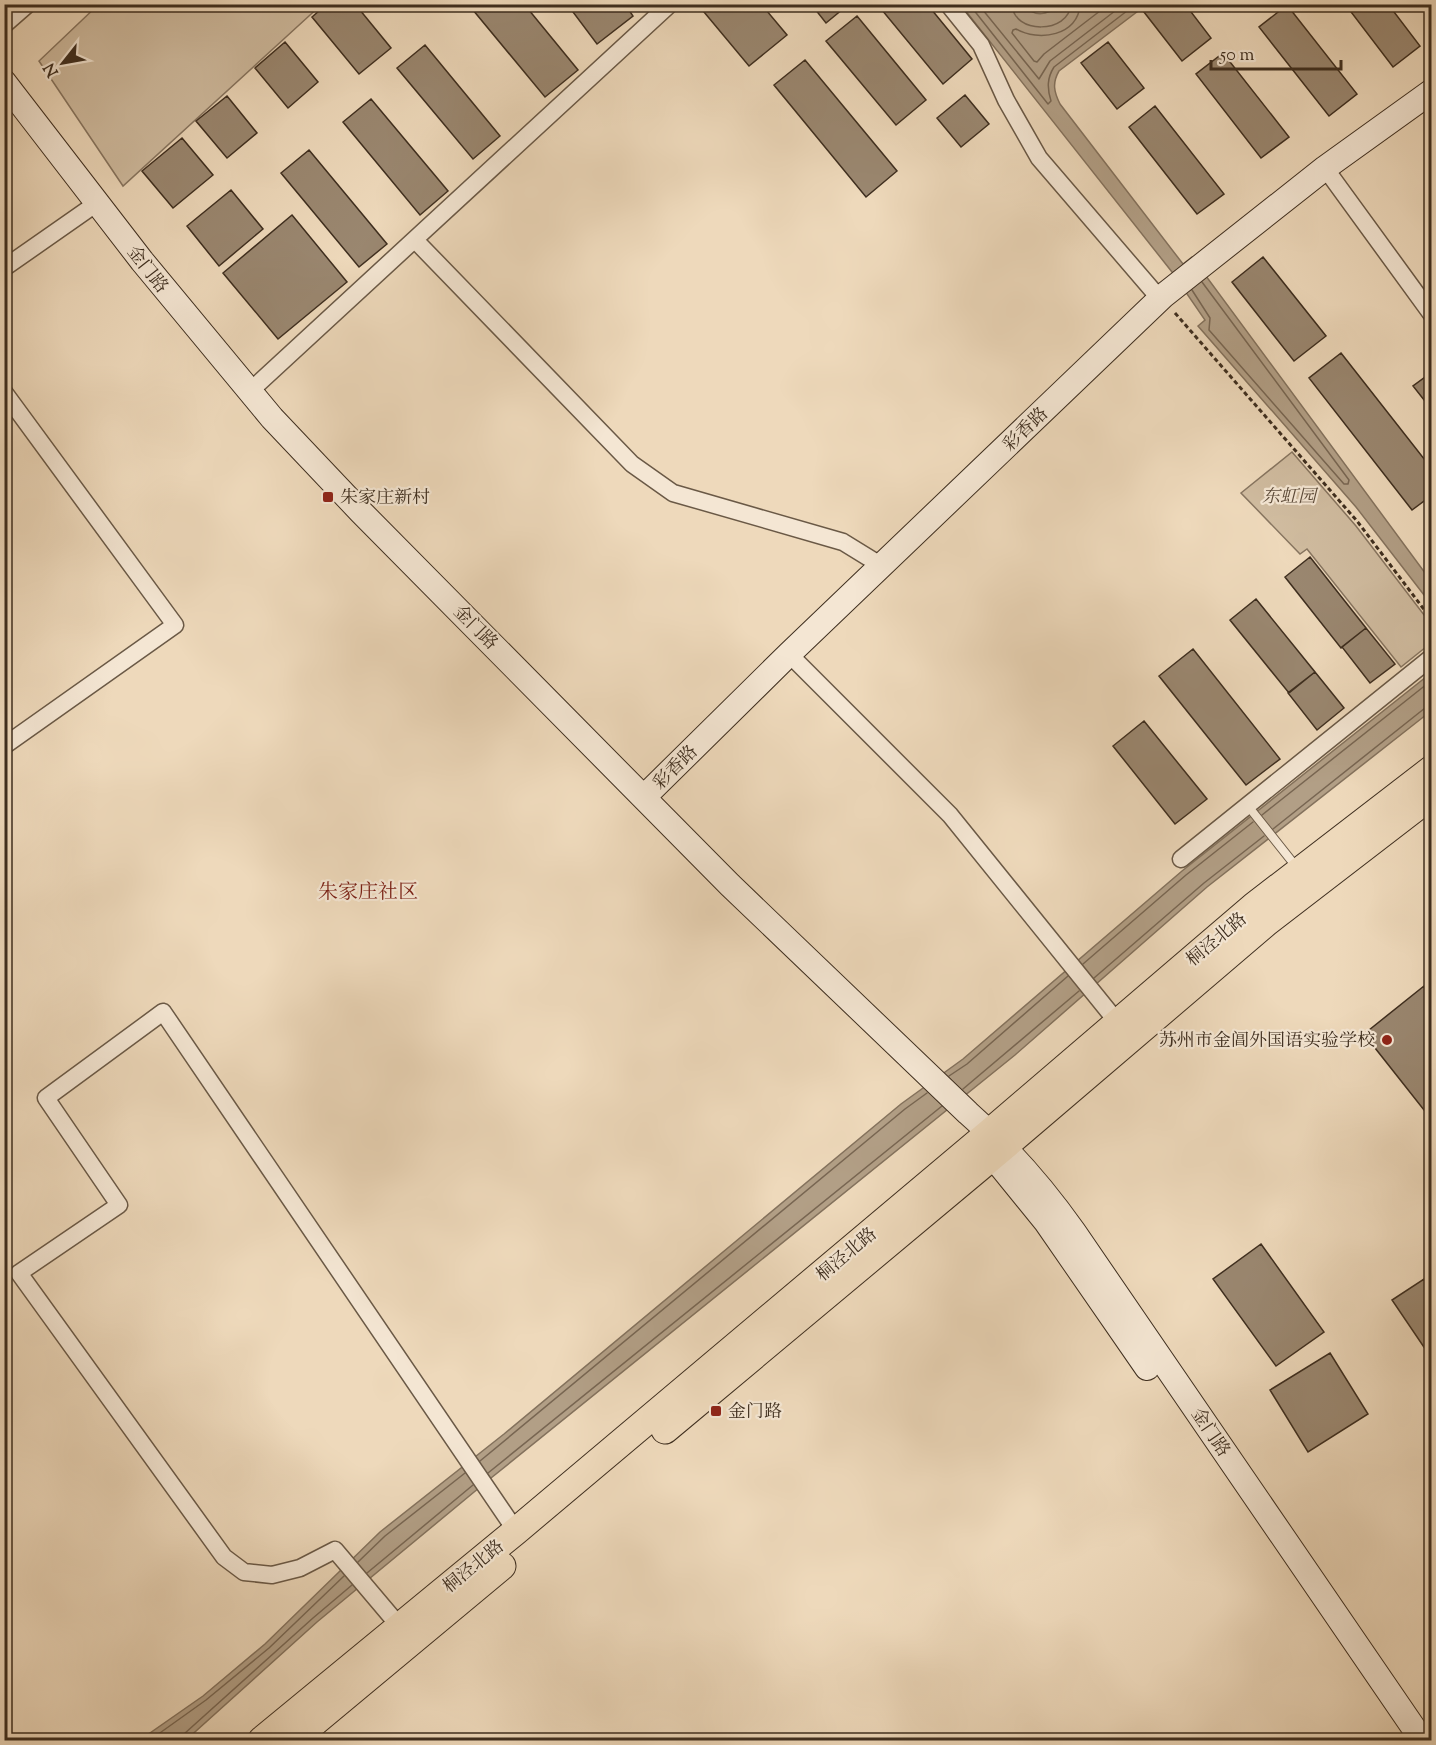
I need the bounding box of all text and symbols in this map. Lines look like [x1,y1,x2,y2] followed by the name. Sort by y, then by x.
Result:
[33,33,93,93] north arrow
[1211,33,1342,71] scale bar
[1219,43,1255,69] text: 50 m
[39,58,65,81] text: N
[120,241,173,300] street label: 金门路
[998,402,1055,459] street label: 彩香路
[1262,485,1319,511] park label: 东虹园
[340,486,430,512] place label: 朱家庄新村
[321,490,335,504] marker: 朱家庄新村
[446,600,503,657] street label: 金门路
[648,740,705,797] street label: 彩香路
[318,879,418,908] district label: 朱家庄社区
[1181,907,1253,974] street label: 桐泾北路
[1159,1029,1375,1055] place label: 苏州市金阊外国语实验学校
[1380,1033,1394,1047] marker: 苏州市金阊外国语实验学校
[811,1222,883,1289] street label: 桐泾北路
[728,1400,782,1426] place label: 金门路
[1183,1403,1235,1463] street label: 金门路
[709,1404,723,1418] marker: 金门路
[438,1535,510,1600] street label: 桐泾北路

